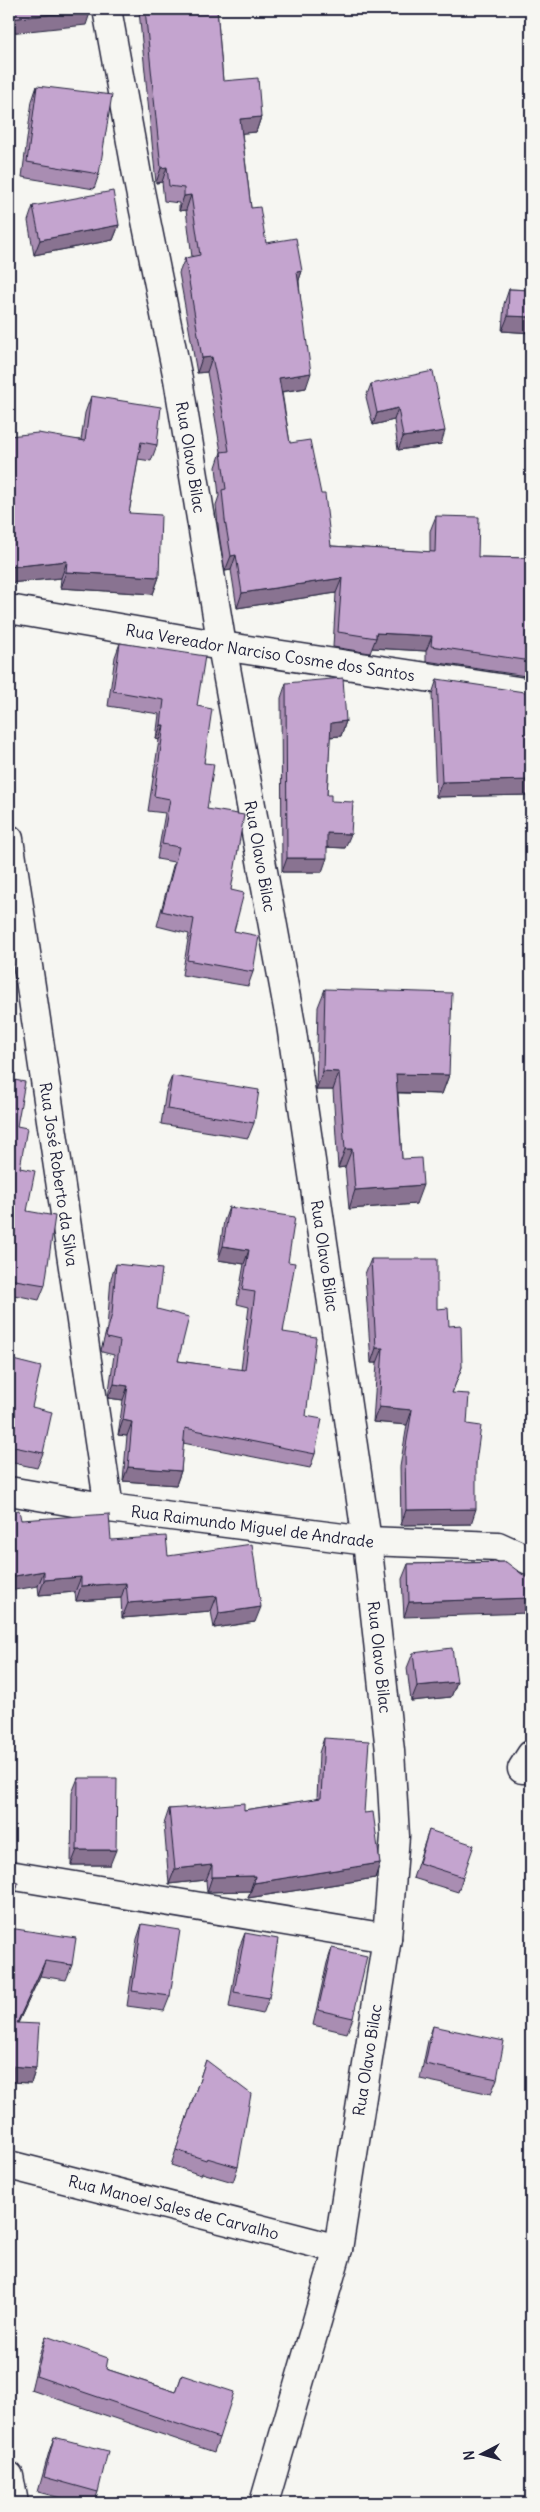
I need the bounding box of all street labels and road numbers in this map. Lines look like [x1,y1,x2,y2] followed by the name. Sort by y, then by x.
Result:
[172,400,210,515] street label: Rua Olavo Bilac
[124,619,416,685] street label: Rua Vereador Narciso Cosme dos Santos
[240,799,280,914] street label: Rua Olavo Bilac
[35,1081,83,1268] street label: Rua José Roberto da Silva
[307,1199,343,1313] street label: Rua Olavo Bilac
[130,1501,374,1551] street label: Rua Raimundo Miguel de Andrade
[364,1600,396,1714] street label: Rua Olavo Bilac
[348,2003,386,2117] street label: Rua Olavo Bilac
[66,2171,281,2244] street label: Rua Manoel Sales de Carvalho

